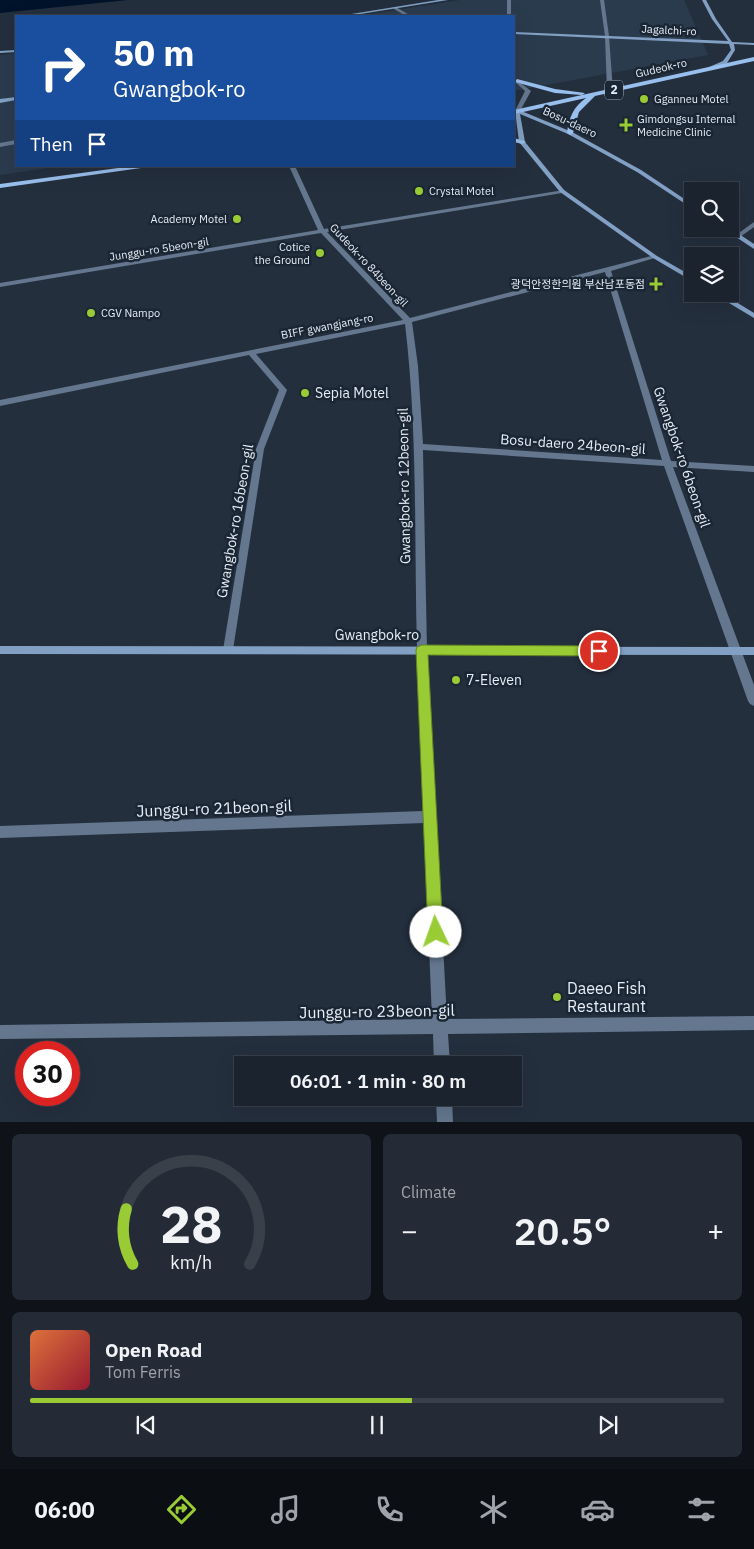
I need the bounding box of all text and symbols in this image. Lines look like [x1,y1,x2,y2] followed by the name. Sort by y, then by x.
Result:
[641,22,697,38] street label: Jagalchi-ro
[113,30,195,76] text: 50 m
[30,35,95,100] icon: right
[634,55,688,81] street label: Gudeok-ro
[113,74,246,103] text: Gwangbok-ro
[605,80,623,100] road number: 2
[654,92,729,106] place label: Gganneu Motel
[638,93,650,105] marker: Gganneu Motel
[541,103,599,141] street label: Bosu-daero
[637,112,735,139] place label: Gimdongsu Internal Medicine Clinic
[619,118,633,132] marker: Gimdongsu Internal Medicine Clinic
[83,130,111,158] icon: arrive
[30,132,73,156] text: Then
[684,182,739,302] map controls
[684,182,739,237] button: search
[429,184,494,198] place label: Crystal Motel
[413,185,425,197] marker: Crystal Motel
[151,212,227,226] place label: Academy Motel
[231,213,243,225] marker: Academy Motel
[327,220,411,310] street label: Gudeok-ro 84beon-gil
[108,234,210,264] street label: Junggu-ro 5beon-gil
[255,240,310,267] place label: Cotice the Ground
[314,247,326,259] marker: Cotice the Ground
[684,247,739,302] button: layers
[511,277,645,291] place label: 광덕안정한의원 부산남포동점
[649,277,663,291] marker: 광덕안정한의원 부산남포동점
[101,306,160,320] place label: CGV Nampo
[85,307,97,319] marker: CGV Nampo
[280,310,374,342] street label: BIFF gwangjang-ro
[315,384,389,402] place label: Sepia Motel
[649,384,715,530] street label: Gwangbok-ro 6beon-gil
[299,387,311,399] marker: Sepia Motel
[394,407,414,564] street label: Gwangbok-ro 12beon-gil
[500,430,646,458] street label: Bosu-daero 24beon-gil
[213,442,257,600] street label: Gwangbok-ro 16beon-gil
[335,626,419,644] street label: Gwangbok-ro
[578,630,620,672] pin
[585,637,613,665] icon: arrive
[466,671,522,689] place label: 7-Eleven
[450,674,462,686] marker: 7-Eleven
[136,795,292,821] street label: Junggu-ro 21beon-gil
[409,905,461,957] position arrow
[567,978,646,1016] place label: Daeeo Fish Restaurant
[551,991,563,1003] marker: Daeeo Fish Restaurant
[299,1000,455,1022] street label: Junggu-ro 23beon-gil
[15,1041,80,1106] speed limit sign: 30
[290,1069,466,1093] text: 06:01 · 1 min · 80 m
[401,1182,456,1202] text: Climate
[160,1190,223,1257] text: 28
[514,1206,611,1255] text: 20.5°
[401,1212,418,1249] text: −
[707,1212,724,1249] text: +
[171,1251,213,1274] text: km/h
[105,1338,202,1362] text: Open Road
[105,1362,181,1382] text: Tom Ferris
[132,1411,160,1439] icon: previous
[363,1411,391,1439] icon: pause
[594,1411,622,1439] icon: next
[164,1492,199,1527] icon: directions
[268,1492,303,1527] icon: music
[372,1492,407,1527] icon: phone
[476,1492,511,1527] icon: climate
[580,1492,615,1527] icon: car
[684,1492,719,1527] icon: filters
[35,1495,95,1524] text: 06:00

